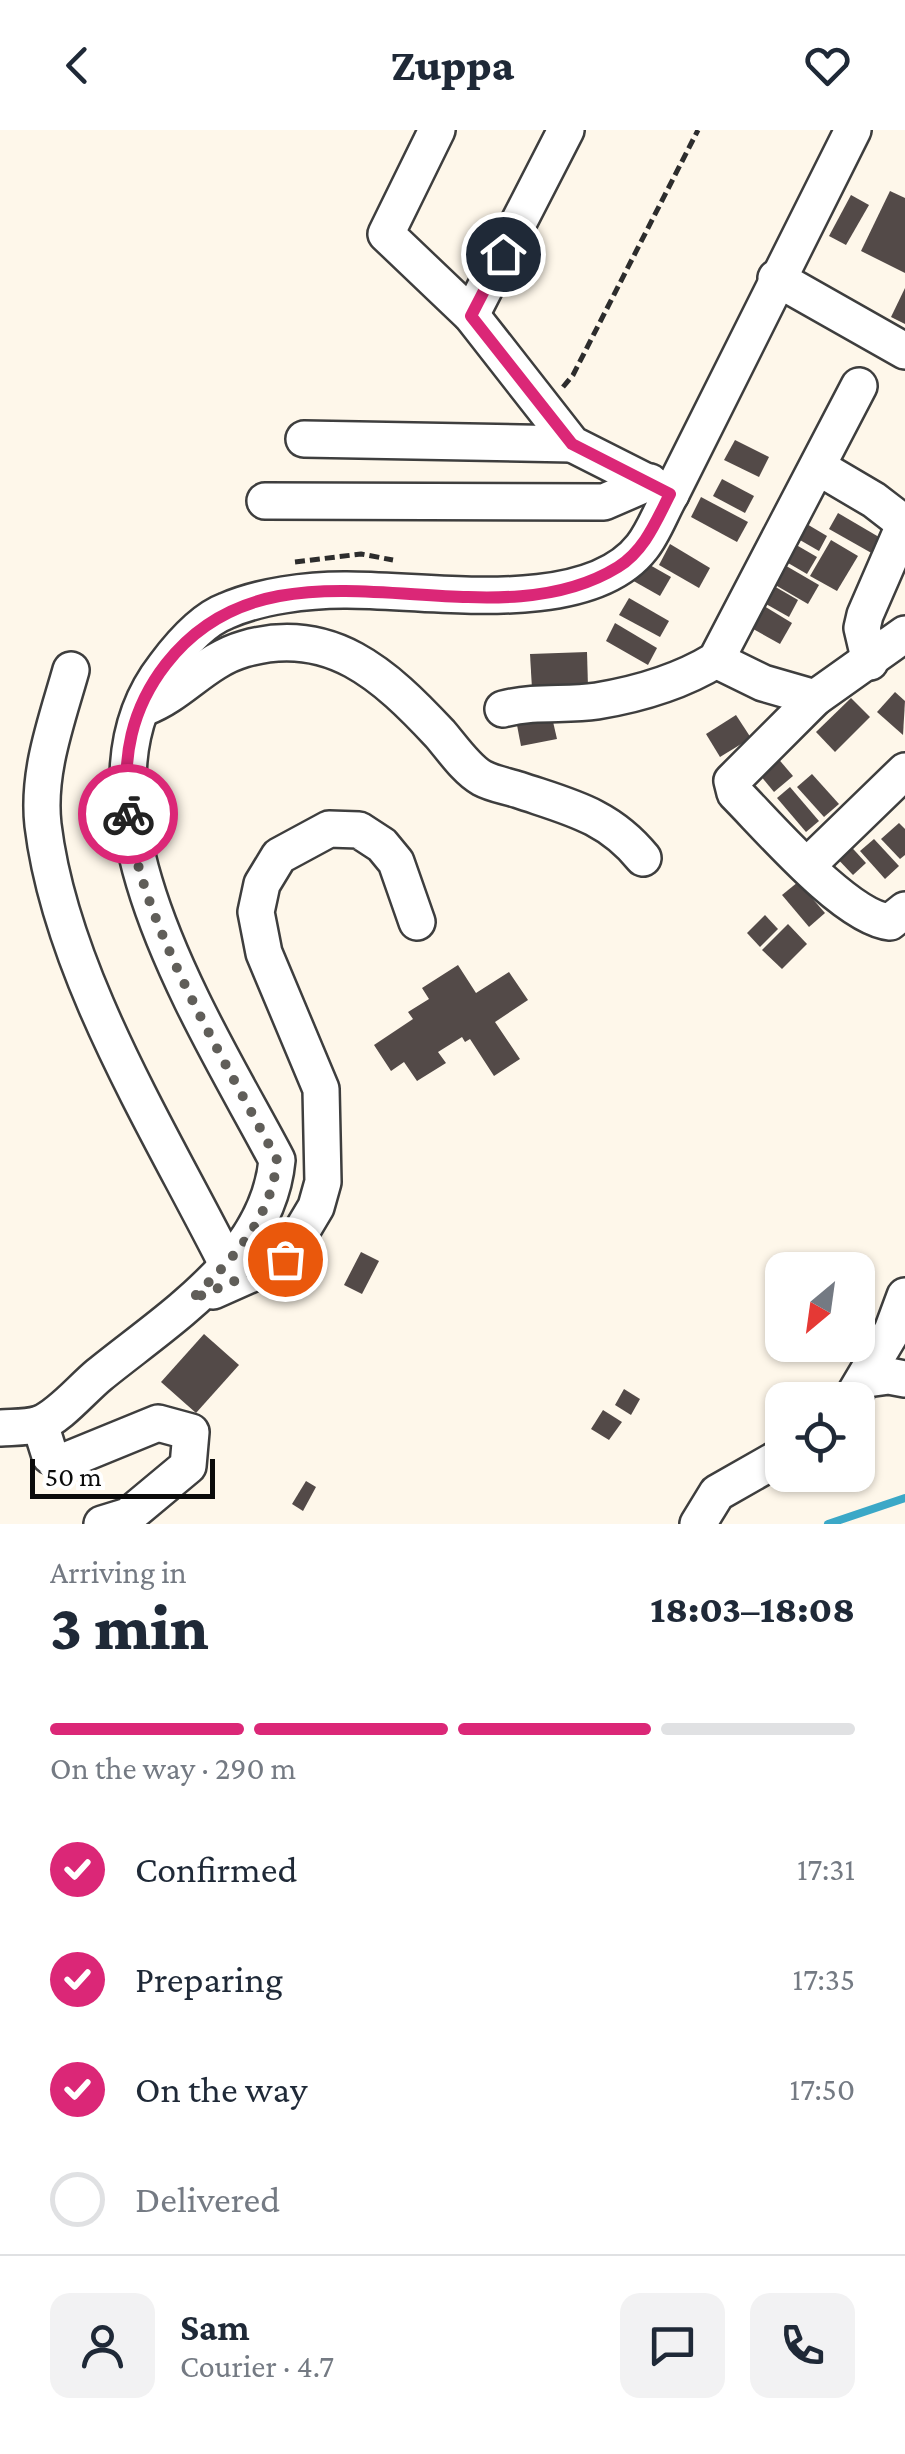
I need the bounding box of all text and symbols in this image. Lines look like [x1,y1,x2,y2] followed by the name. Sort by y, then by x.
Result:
[50,38,105,93] icon: back
[800,38,855,93] icon: heart
[391,40,514,90] text: Zuppa
[461,212,546,297] pin
[476,227,531,282] icon: home
[78,764,178,864] courier
[101,787,156,842] icon: bike
[243,1217,328,1302] pin
[258,1232,313,1287] icon: bag
[765,1252,875,1362] north arrow
[765,1252,875,1492] map controls
[765,1382,875,1492] button: locate
[30,1454,215,1498] scale bar
[45,1461,102,1492] text: 50 m
[50,1554,187,1590] text: Arriving in
[650,1588,855,1630] text: 18:03–18:08
[50,1591,209,1663] text: 3 min
[50,1750,296,1786] text: On the way · 290 m
[50,1842,105,1897] icon: check
[135,1848,298,1890] text: Confirmed
[797,1851,855,1887] text: 17:31
[50,1952,105,2007] icon: check
[135,1958,283,2000] text: Preparing
[793,1961,855,1997] text: 17:35
[50,2062,105,2117] icon: check
[135,2068,307,2110] text: On the way
[790,2071,855,2107] text: 17:50
[135,2178,280,2220] text: Delivered
[50,2293,155,2398] button: person
[620,2293,725,2398] button: chat
[750,2293,855,2398] button: phone
[180,2306,250,2348] text: Sam
[180,2348,334,2384] text: Courier · 4.7

